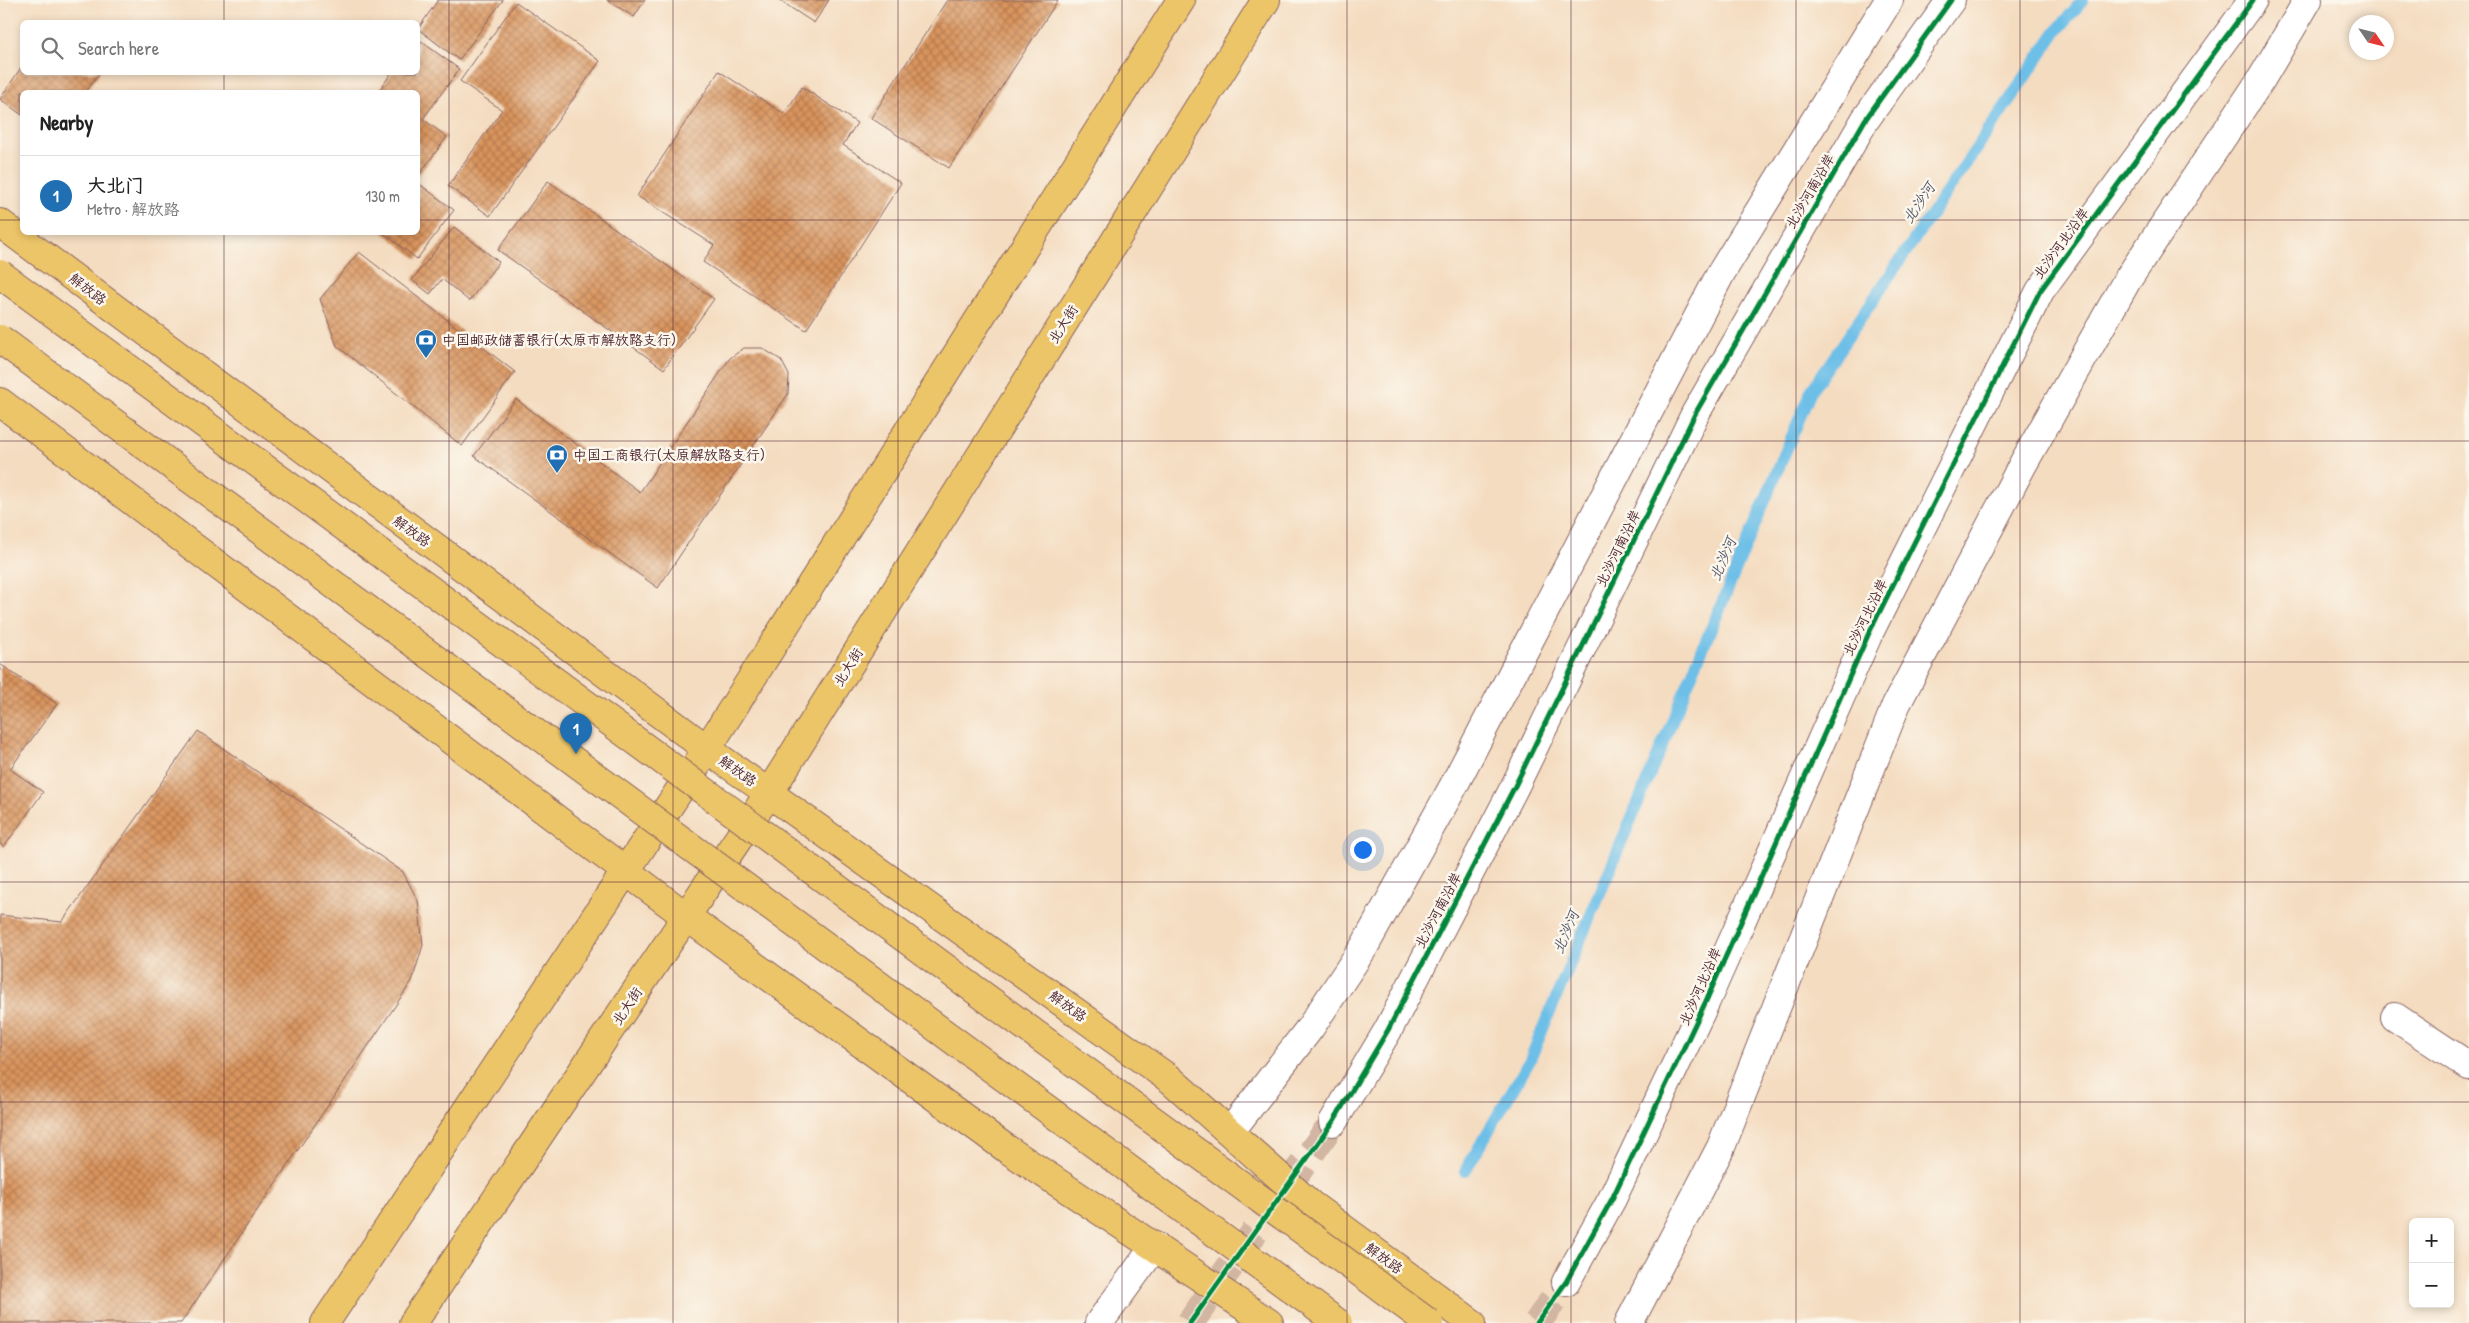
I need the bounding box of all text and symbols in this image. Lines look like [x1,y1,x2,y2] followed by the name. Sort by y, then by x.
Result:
[2349,15,2394,60] north arrow
[20,20,420,75] search box
[38,34,66,62] icon: search
[78,35,159,61] text: Search here
[40,108,93,137] text: Nearby
[1780,150,1839,232] street label: 北沙河南沿岸
[87,172,144,198] text: 大北门
[1897,176,1942,227] water label: 北沙河
[53,185,59,207] text: 1
[365,185,400,207] text: 130 m
[87,198,180,220] text: Metro · 解放路
[2028,203,2093,282] street label: 北沙河北沿岸
[66,268,111,309] street label: 解放路
[1043,301,1082,347] street label: 北大街
[414,328,438,359] bank icon: 中国邮政储蓄银行(太原市解放路支行)
[442,330,676,349] place label: 中国邮政储蓄银行(太原市解放路支行)
[545,443,569,474] bank icon: 中国工商银行(太原解放路支行)
[573,445,765,464] place label: 中国工商银行(太原解放路支行)
[1591,506,1645,590] street label: 北沙河南沿岸
[390,511,435,551] street label: 解放路
[1704,531,1742,584] water label: 北沙河
[1838,575,1892,659] street label: 北沙河北沿岸
[828,644,867,690] street label: 北大街
[560,713,592,754] pin: 1
[716,751,761,790] street label: 解放路
[1350,837,1376,863] your location
[1409,868,1466,951] street label: 北沙河南沿岸
[1547,904,1585,957] water label: 北沙河
[1674,944,1725,1028] street label: 北沙河北沿岸
[607,983,646,1028] street label: 北大街
[1046,986,1091,1026] street label: 解放路
[2409,1218,2454,1308] map controls
[2409,1218,2454,1263] button: +
[1362,1238,1407,1278] street label: 解放路
[2409,1263,2454,1308] button: −

